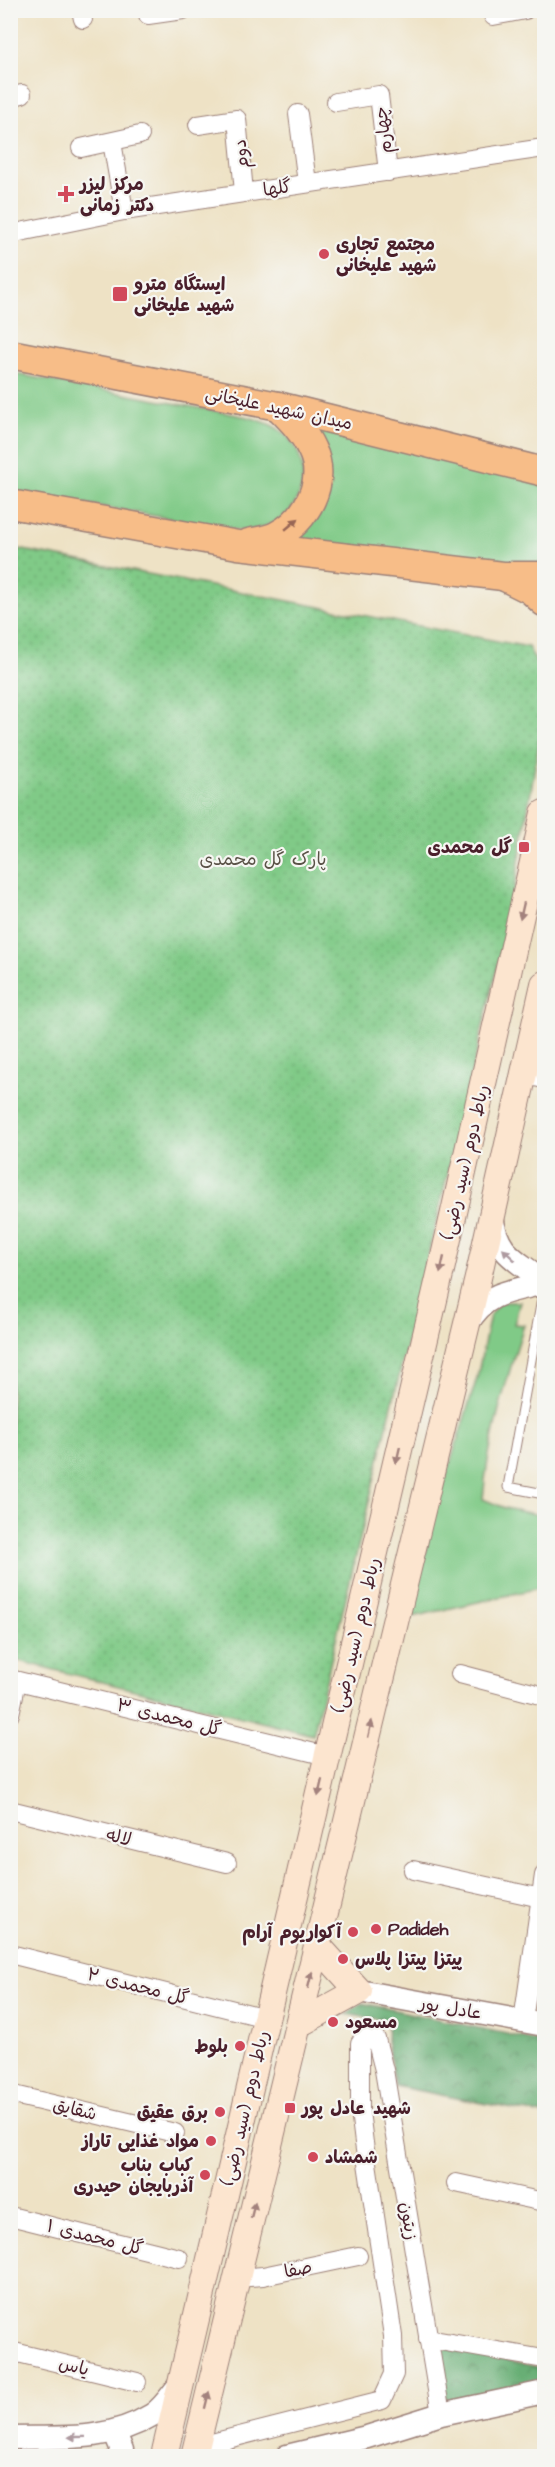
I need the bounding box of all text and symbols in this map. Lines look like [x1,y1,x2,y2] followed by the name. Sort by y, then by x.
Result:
[368,105,400,155] street label: چهارم
[228,138,256,170] street label: دوم
[78,172,154,218] place label: مرکز لیزر دکتر زمانی
[261,174,293,203] street label: گلها
[57,185,75,203] marker: مرکز لیزر دکتر زمانی
[336,232,436,278] place label: مجتمع تجاری شهید علیخانی
[317,247,331,261] marker: مجتمع تجاری شهید علیخانی
[132,272,234,318] place label: ایستگاه مترو شهید علیخانی
[111,285,129,303] marker: ایستگاه مترو شهید علیخانی
[203,381,355,436] street label: میدان شهید علیخانی
[284,518,300,531] one-way arrow
[427,835,512,860] place label: گل محمدی
[517,840,531,854] marker: گل محمدی
[199,847,327,872] park label: پارک گل محمدی
[517,902,527,920] one-way arrow
[436,1082,496,1242] street label: رباط دوم (سید رضی)
[502,1248,517,1262] one-way arrow
[437,1256,446,1275] one-way arrow
[392,1445,402,1464] one-way arrow
[327,1555,387,1715] street label: رباط دوم (سید رضی)
[114,1692,224,1743] street label: گل محمدی ۳
[366,1719,375,1738] one-way arrow
[315,1779,324,1798] one-way arrow
[104,1822,134,1853] street label: لاله
[388,1917,450,1942] place label: Padideh
[242,1920,342,1946] place label: آکواریوم آرام
[369,1922,383,1936] marker: Padideh
[346,1925,360,1939] marker: آکواریوم آرام
[355,1947,463,1972] place label: پیتزا پیتزا پلاس
[336,1952,350,1966] marker: پیتزا پیتزا پلاس
[84,1962,192,2011] street label: گل محمدی ۲
[305,1971,315,1989] one-way arrow
[415,1990,485,2026] street label: عادل پور
[345,2010,397,2035] place label: مسعود
[326,2015,340,2029] marker: مسعود
[216,2028,276,2188] street label: رباط دوم (سید رضی)
[195,2034,228,2059] place label: بلوط
[233,2039,247,2053] marker: بلوط
[50,2092,99,2127] street label: شقایق
[300,2096,411,2121] place label: شهید عادل پور
[137,2100,208,2125] place label: برق عقیق
[283,2101,297,2115] marker: شهید عادل پور
[213,2105,227,2119] marker: برق عقیق
[80,2129,199,2154] place label: مواد غذایی تاراز
[204,2134,218,2148] marker: مواد غذایی تاراز
[325,2145,378,2170] place label: شمشاد
[306,2150,320,2164] marker: شمشاد
[73,2153,194,2199] place label: کباب بناب آذربایجان حیدری
[198,2168,212,2182] marker: کباب بناب آذربایجان حیدری
[393,2200,424,2242] street label: زیتون
[249,2201,259,2219] one-way arrow
[44,2213,146,2262] street label: گل محمدی ۱
[282,2254,314,2285] street label: صفا
[56,2351,92,2382] street label: یاس
[203,2390,213,2409] one-way arrow
[67,2432,86,2442] one-way arrow

